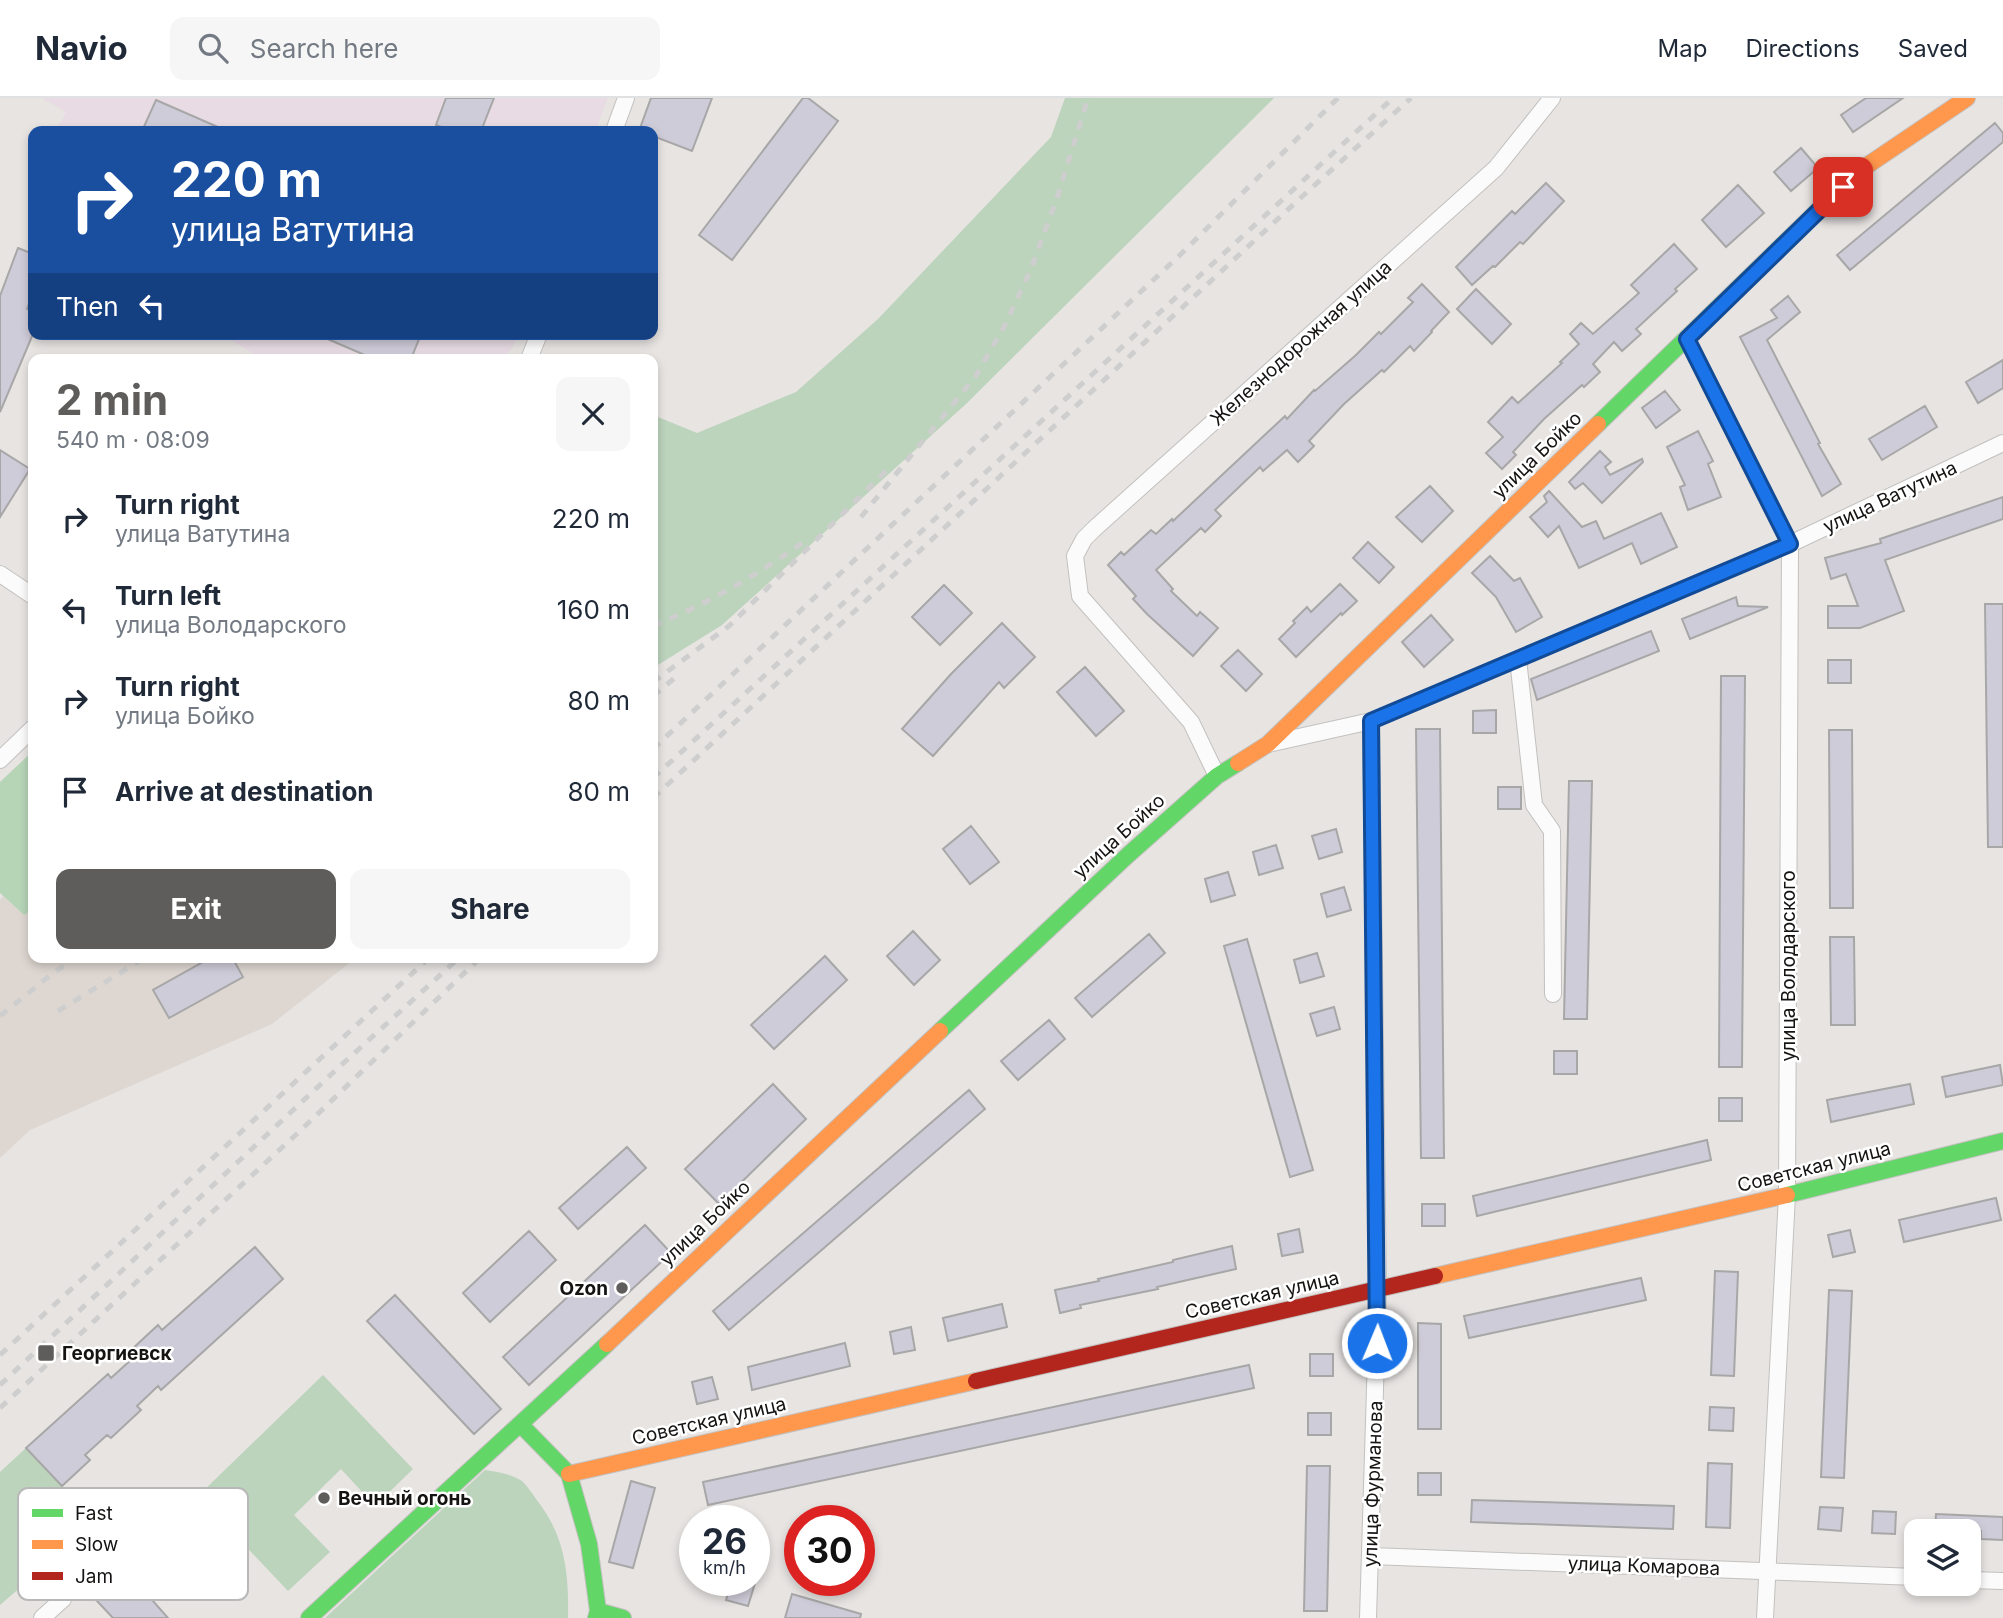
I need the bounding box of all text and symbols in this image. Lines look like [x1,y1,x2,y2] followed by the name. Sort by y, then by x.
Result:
[170,17,660,80] search box
[35,28,128,68] text: Navio
[194,29,232,67] icon: search
[250,33,398,64] text: Search here
[1658,34,1707,63] text: Map
[1745,34,1860,63] text: Directions
[1898,34,1968,63] text: Saved
[171,150,322,209] text: 220 m
[56,154,147,245] icon: right
[1813,157,1873,217] pin
[1824,168,1862,206] icon: arrive
[171,210,415,249] text: улица Ватутина
[1206,256,1396,430] street label: Железнодорожная улица
[133,287,171,325] icon: left
[56,291,119,322] text: Then
[56,374,168,425] text: 2 min
[556,377,630,451] button: close
[1487,407,1587,503] street label: улица Бойко
[56,426,210,454] text: 540 m · 08:09
[1820,456,1960,538] street label: улица Ватутина
[115,489,240,520] text: Turn right
[56,500,94,538] icon: right
[552,503,630,534] text: 220 m
[115,520,290,548] text: улица Ватутина
[115,580,221,611] text: Turn left
[56,591,94,629] icon: left
[557,594,630,625] text: 160 m
[115,611,346,639] text: улица Володарского
[115,671,240,702] text: Turn right
[56,682,94,720] icon: right
[567,685,630,716] text: 80 m
[115,702,255,730] text: улица Бойко
[56,773,94,811] icon: arrive
[115,776,374,807] text: Arrive at destination
[567,776,630,807] text: 80 m
[1068,789,1170,883] street label: улица Бойко
[56,869,336,949] button: Exit
[350,869,630,949] button: Share
[1777,870,1800,1062] street label: улица Володарского
[1735,1137,1893,1197] street label: Советская улица
[655,1175,755,1271] street label: улица Бойко
[1183,1266,1341,1324] street label: Советская улица
[559,1277,608,1300] place label: Ozon
[614,1280,630,1296] marker: Ozon
[1340,1306,1414,1380] position arrow
[62,1342,172,1365] place label: Георгиевск
[36,1343,56,1363] marker: Георгиевск
[630,1392,788,1450] street label: Советская улица
[1359,1400,1387,1568] street label: улица Фурманова
[338,1487,471,1510] place label: Вечный огонь
[18,1488,248,1600] legend
[316,1490,332,1506] marker: Вечный огонь
[75,1502,113,1525] text: Fast
[784,1505,875,1596] speed limit sign: 30
[1904,1519,1981,1596] map controls
[1904,1519,1981,1596] button: layers
[702,1520,747,1562] text: 26
[75,1533,118,1556] text: Slow
[1567,1552,1721,1580] street label: улица Комарова
[703,1557,746,1578] text: km/h
[75,1565,113,1588] text: Jam

